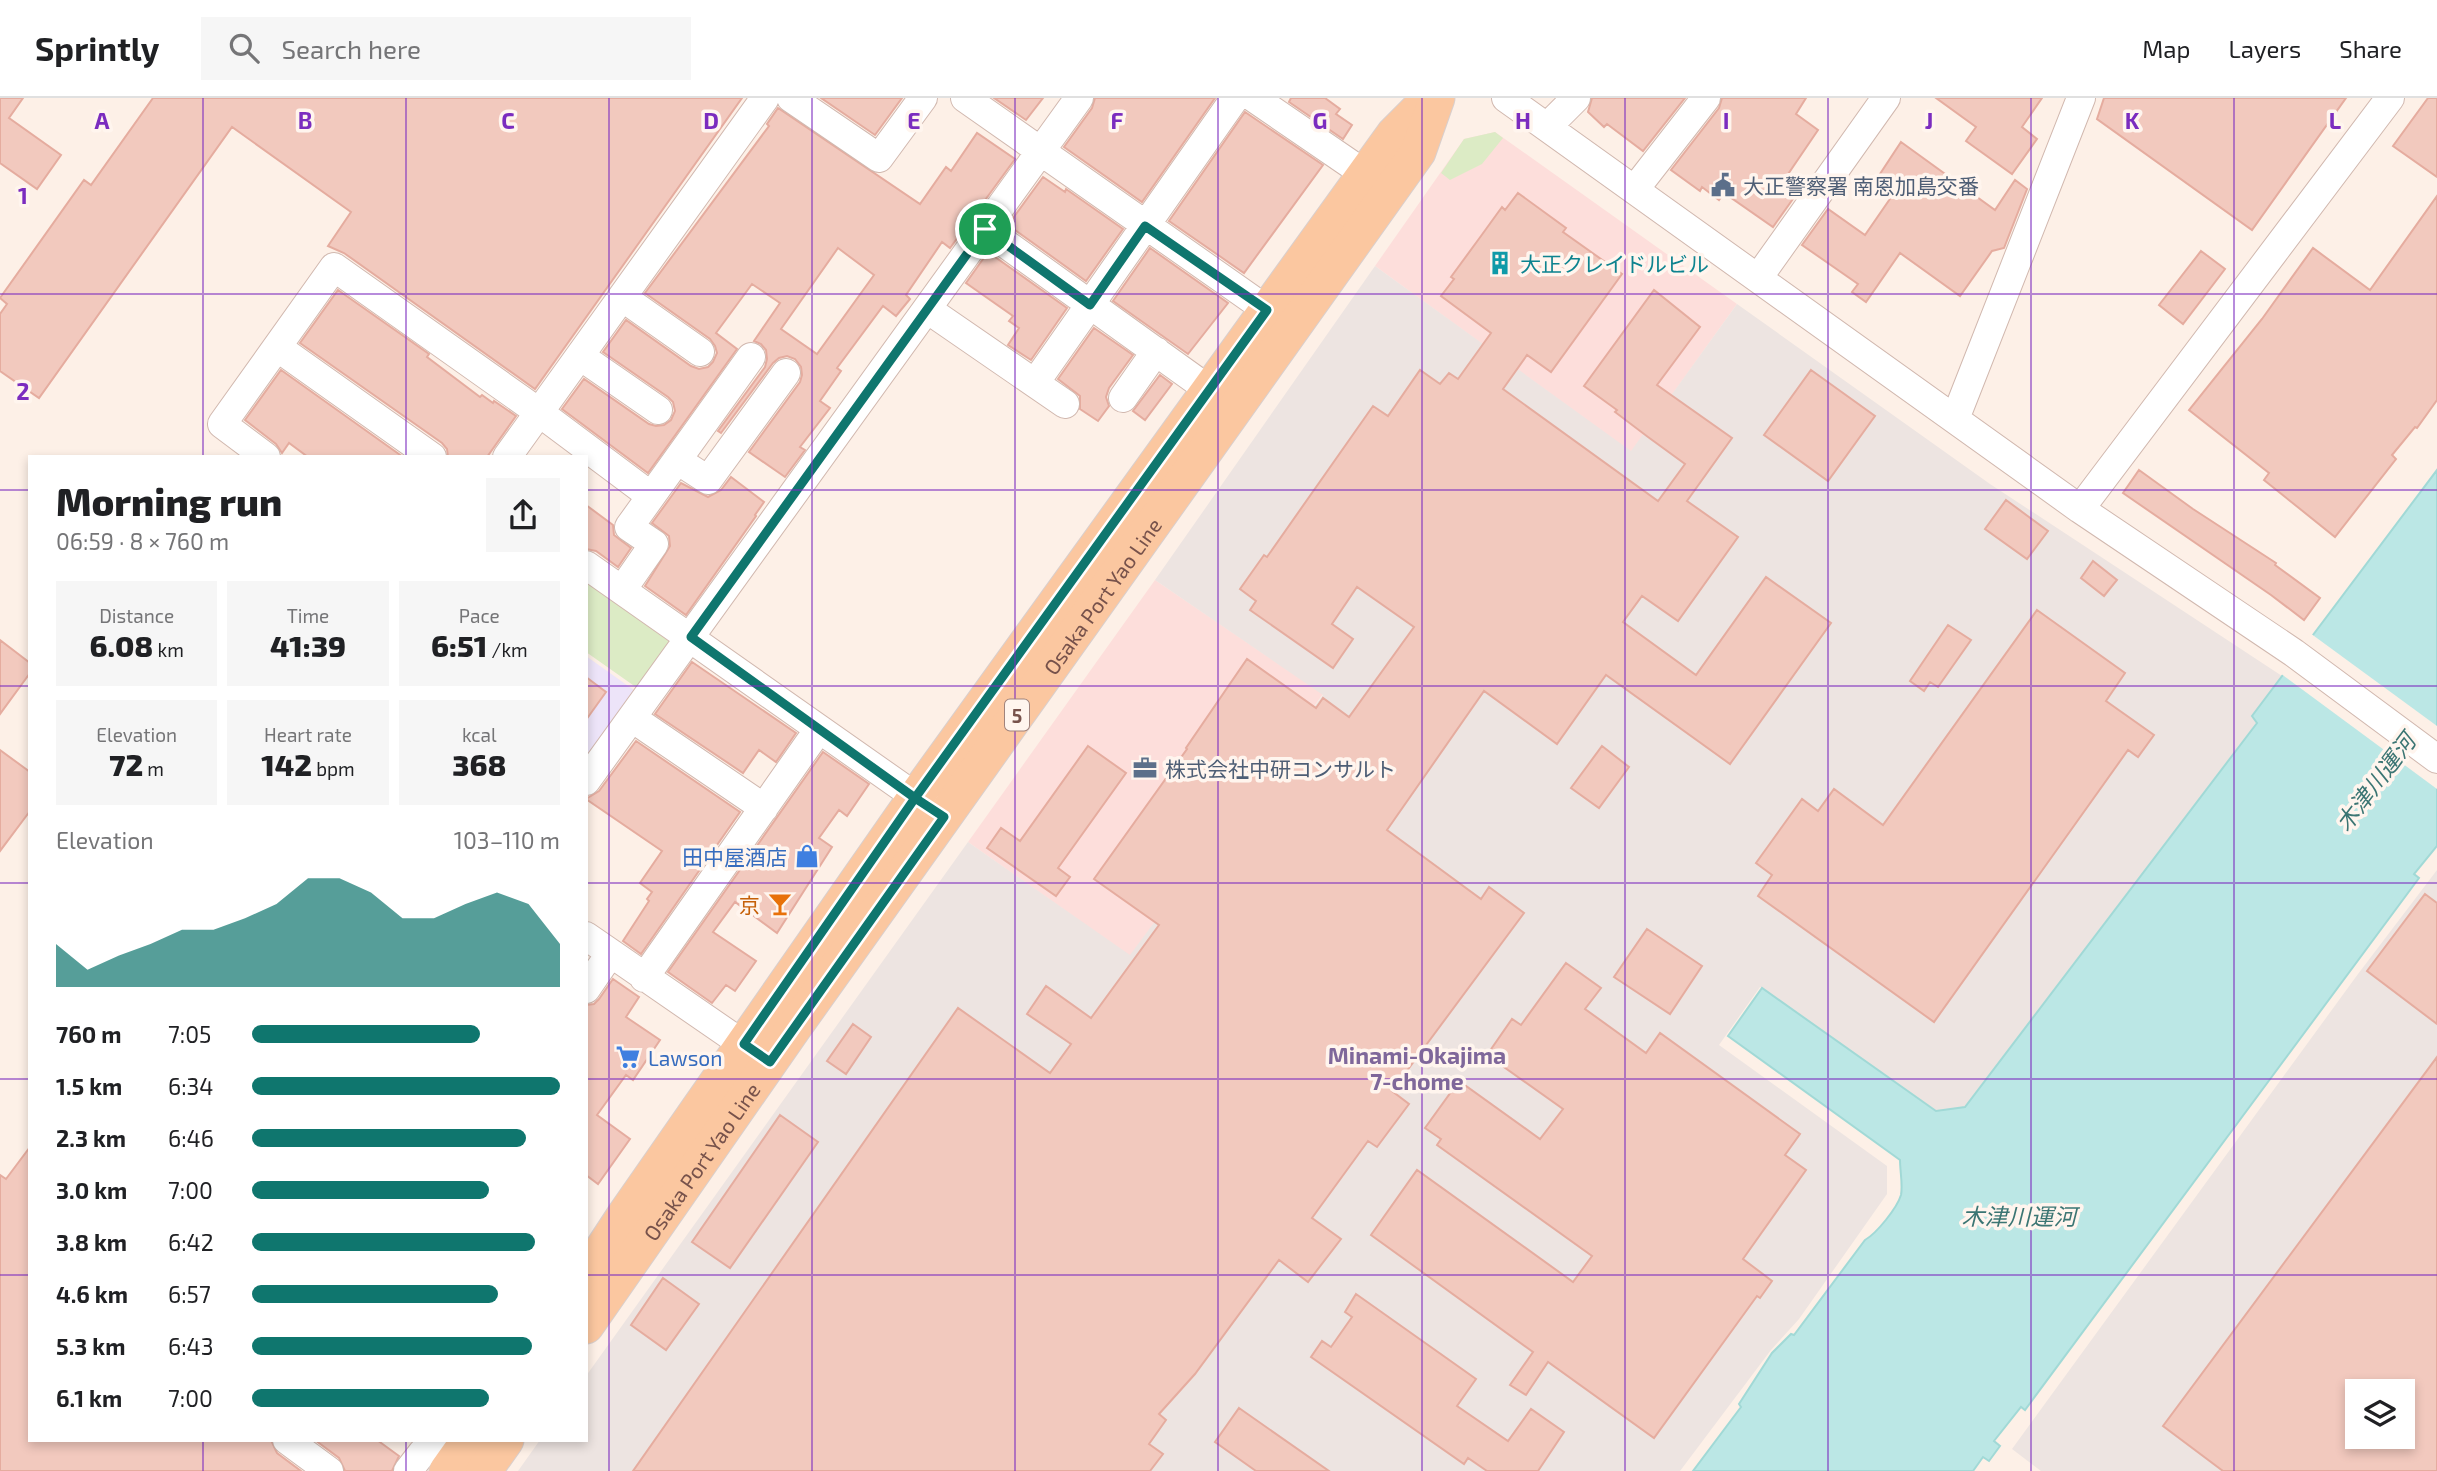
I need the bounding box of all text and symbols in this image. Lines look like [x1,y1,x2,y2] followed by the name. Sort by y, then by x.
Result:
[201,17,691,80] search box
[35,28,159,68] text: Sprintly
[225,29,263,67] icon: search
[281,33,421,64] text: Search here
[2142,34,2190,63] text: Map
[2228,34,2301,63] text: Layers
[2339,34,2402,63] text: Share
[94,106,110,134] text: A
[298,106,312,134] text: B
[501,106,515,134] text: C
[703,106,719,134] text: D
[907,106,921,134] text: E
[1111,106,1124,134] text: F
[1313,106,1327,134] text: G
[1515,106,1531,134] text: H
[1723,106,1729,134] text: I
[1925,106,1933,134] text: J
[2125,106,2140,134] text: K
[2329,106,2341,134] text: L
[1709,171,1737,199] public building icon: 大正警察署 南恩加島交番
[1743,173,1979,198] place label: 大正警察署 南恩加島交番
[18,181,28,209] text: 1
[955,199,1015,259] pin
[966,210,1004,248] icon: arrive
[1486,249,1514,277] building icon: 大正クレイドルビル
[1520,251,1709,276] place label: 大正クレイドルビル
[16,377,30,405] text: 2
[56,478,282,524] text: Morning run
[486,478,560,552] button: share
[1037,513,1166,679] street label: Osaka Port Yao Line
[56,527,229,555] text: 06:59 · 8 × 760 m
[99,604,174,627] text: Distance
[287,604,329,627] text: Time
[459,604,500,627] text: Pace
[89,627,153,663] text: 6.08
[270,627,346,663] text: 41:39
[431,627,487,663] text: 6:51
[153,638,184,661] text: km
[487,638,528,661] text: /km
[1005,700,1029,730] road number: 5
[96,723,177,746] text: Elevation
[264,723,352,746] text: Heart rate
[462,723,497,746] text: kcal
[2329,724,2423,836] water label: 木津川運河
[109,746,143,782] text: 72
[261,746,312,782] text: 142
[452,746,506,782] text: 368
[1131,754,1159,782] office icon: 株式会社中研コンサルト
[1165,756,1396,781] place label: 株式会社中研コンサルト
[143,757,164,780] text: m
[312,757,355,780] text: bpm
[56,826,154,854] text: Elevation
[454,826,560,854] text: 103–110 m
[793,842,821,870] shop icon: 田中屋酒店
[682,844,787,869] place label: 田中屋酒店
[766,890,794,918] bar icon: 京
[739,892,760,917] place label: 京
[56,1020,121,1048] text: 760 m
[168,1020,211,1048] text: 7:05
[1328,1041,1506,1095] district label: Minami-Okajima 7-chome
[614,1043,642,1071] supermarket icon: Lawson
[648,1045,722,1070] place label: Lawson
[56,1072,122,1100] text: 1.5 km
[168,1072,214,1100] text: 6:34
[637,1077,764,1245] street label: Osaka Port Yao Line
[56,1124,126,1152] text: 2.3 km
[168,1124,214,1152] text: 6:46
[56,1176,127,1204] text: 3.0 km
[168,1176,213,1204] text: 7:00
[1962,1202,2081,1230] water label: 木津川運河
[56,1228,127,1256] text: 3.8 km
[168,1228,214,1256] text: 6:42
[56,1280,128,1308] text: 4.6 km
[168,1280,211,1308] text: 6:57
[56,1332,125,1360] text: 5.3 km
[168,1332,214,1360] text: 6:43
[2345,1379,2415,1449] map controls
[2345,1379,2415,1449] button: layers
[56,1384,122,1412] text: 6.1 km
[168,1384,213,1412] text: 7:00

